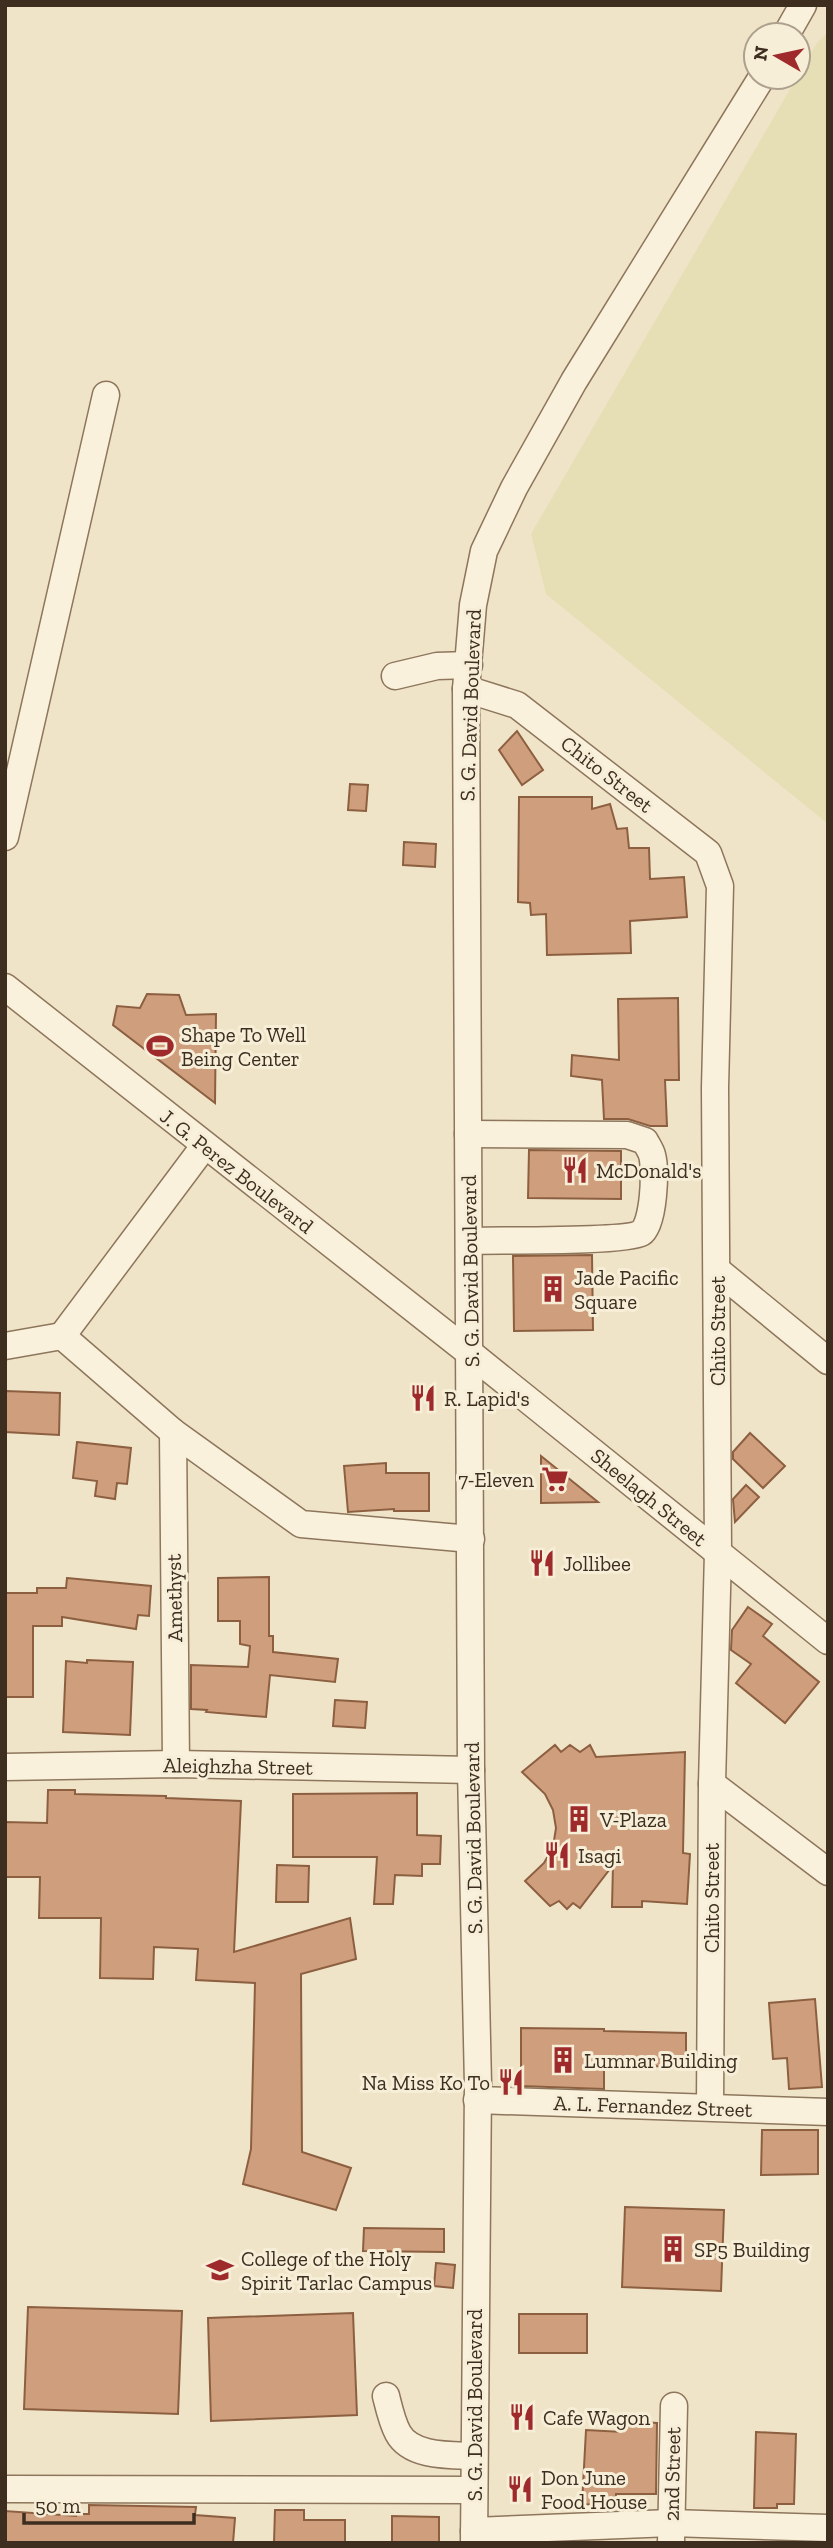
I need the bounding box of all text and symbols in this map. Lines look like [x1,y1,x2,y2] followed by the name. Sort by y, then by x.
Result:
[742,21,812,91] north arrow
[748,44,773,62] text: N
[454,608,486,802] street label: S. G. David Boulevard
[556,730,658,818] street label: Chito Street
[181,1022,307,1071] place label: Shape To Well Being Center
[145,1031,175,1061] sports icon: Shape To Well Being Center
[155,1103,319,1239] street label: J. G. Perez Boulevard
[560,1155,590,1185] restaurant icon: McDonald's
[596,1158,701,1183] place label: McDonald's
[456,1174,484,1367] street label: S. G. David Boulevard
[574,1265,679,1314] place label: Jade Pacific Square
[538,1274,568,1304] building icon: Jade Pacific Square
[705,1276,730,1386] street label: Chito Street
[408,1383,438,1413] restaurant icon: R. Lapid's
[444,1386,530,1411] place label: R. Lapid's
[586,1443,712,1551] street label: Sheelagh Street
[540,1464,570,1494] supermarket icon: 7-Eleven
[458,1467,534,1492] place label: 7-Eleven
[527,1548,557,1578] restaurant icon: Jollibee
[563,1551,631,1576] place label: Jollibee
[161,1554,187,1642] street label: Amethyst
[459,1741,487,1934] street label: S. G. David Boulevard
[163,1752,313,1780] street label: Aleighzha Street
[564,1804,594,1834] building icon: V-Plaza
[599,1807,667,1832] place label: V-Plaza
[542,1840,572,1870] restaurant icon: Isagi
[578,1843,621,1868] place label: Isagi
[699,1843,724,1953] street label: Chito Street
[548,2045,578,2075] building icon: Lumnar Building
[584,2048,738,2073] place label: Lumnar Building
[496,2067,526,2097] restaurant icon: Na Miss Ko To
[362,2070,490,2095] place label: Na Miss Ko To
[553,2090,753,2122] street label: A. L. Fernandez Street
[658,2234,688,2264] building icon: SP5 Building
[694,2237,810,2262] place label: SP5 Building
[241,2246,432,2295] place label: College of the Holy Spirit Tarlac Campus
[205,2255,235,2285] school or university icon: College of the Holy Spirit Tarlac Campus
[462,2308,487,2501] street label: S. G. David Boulevard
[507,2402,537,2432] restaurant icon: Cafe Wagon
[543,2405,650,2430] place label: Cafe Wagon
[659,2426,685,2521] street label: 2nd Street
[541,2465,647,2514] place label: Don June Food House
[505,2474,535,2504] restaurant icon: Don June Food House
[24,2482,194,2526] scale bar
[35,2493,81,2518] text: 50 m

